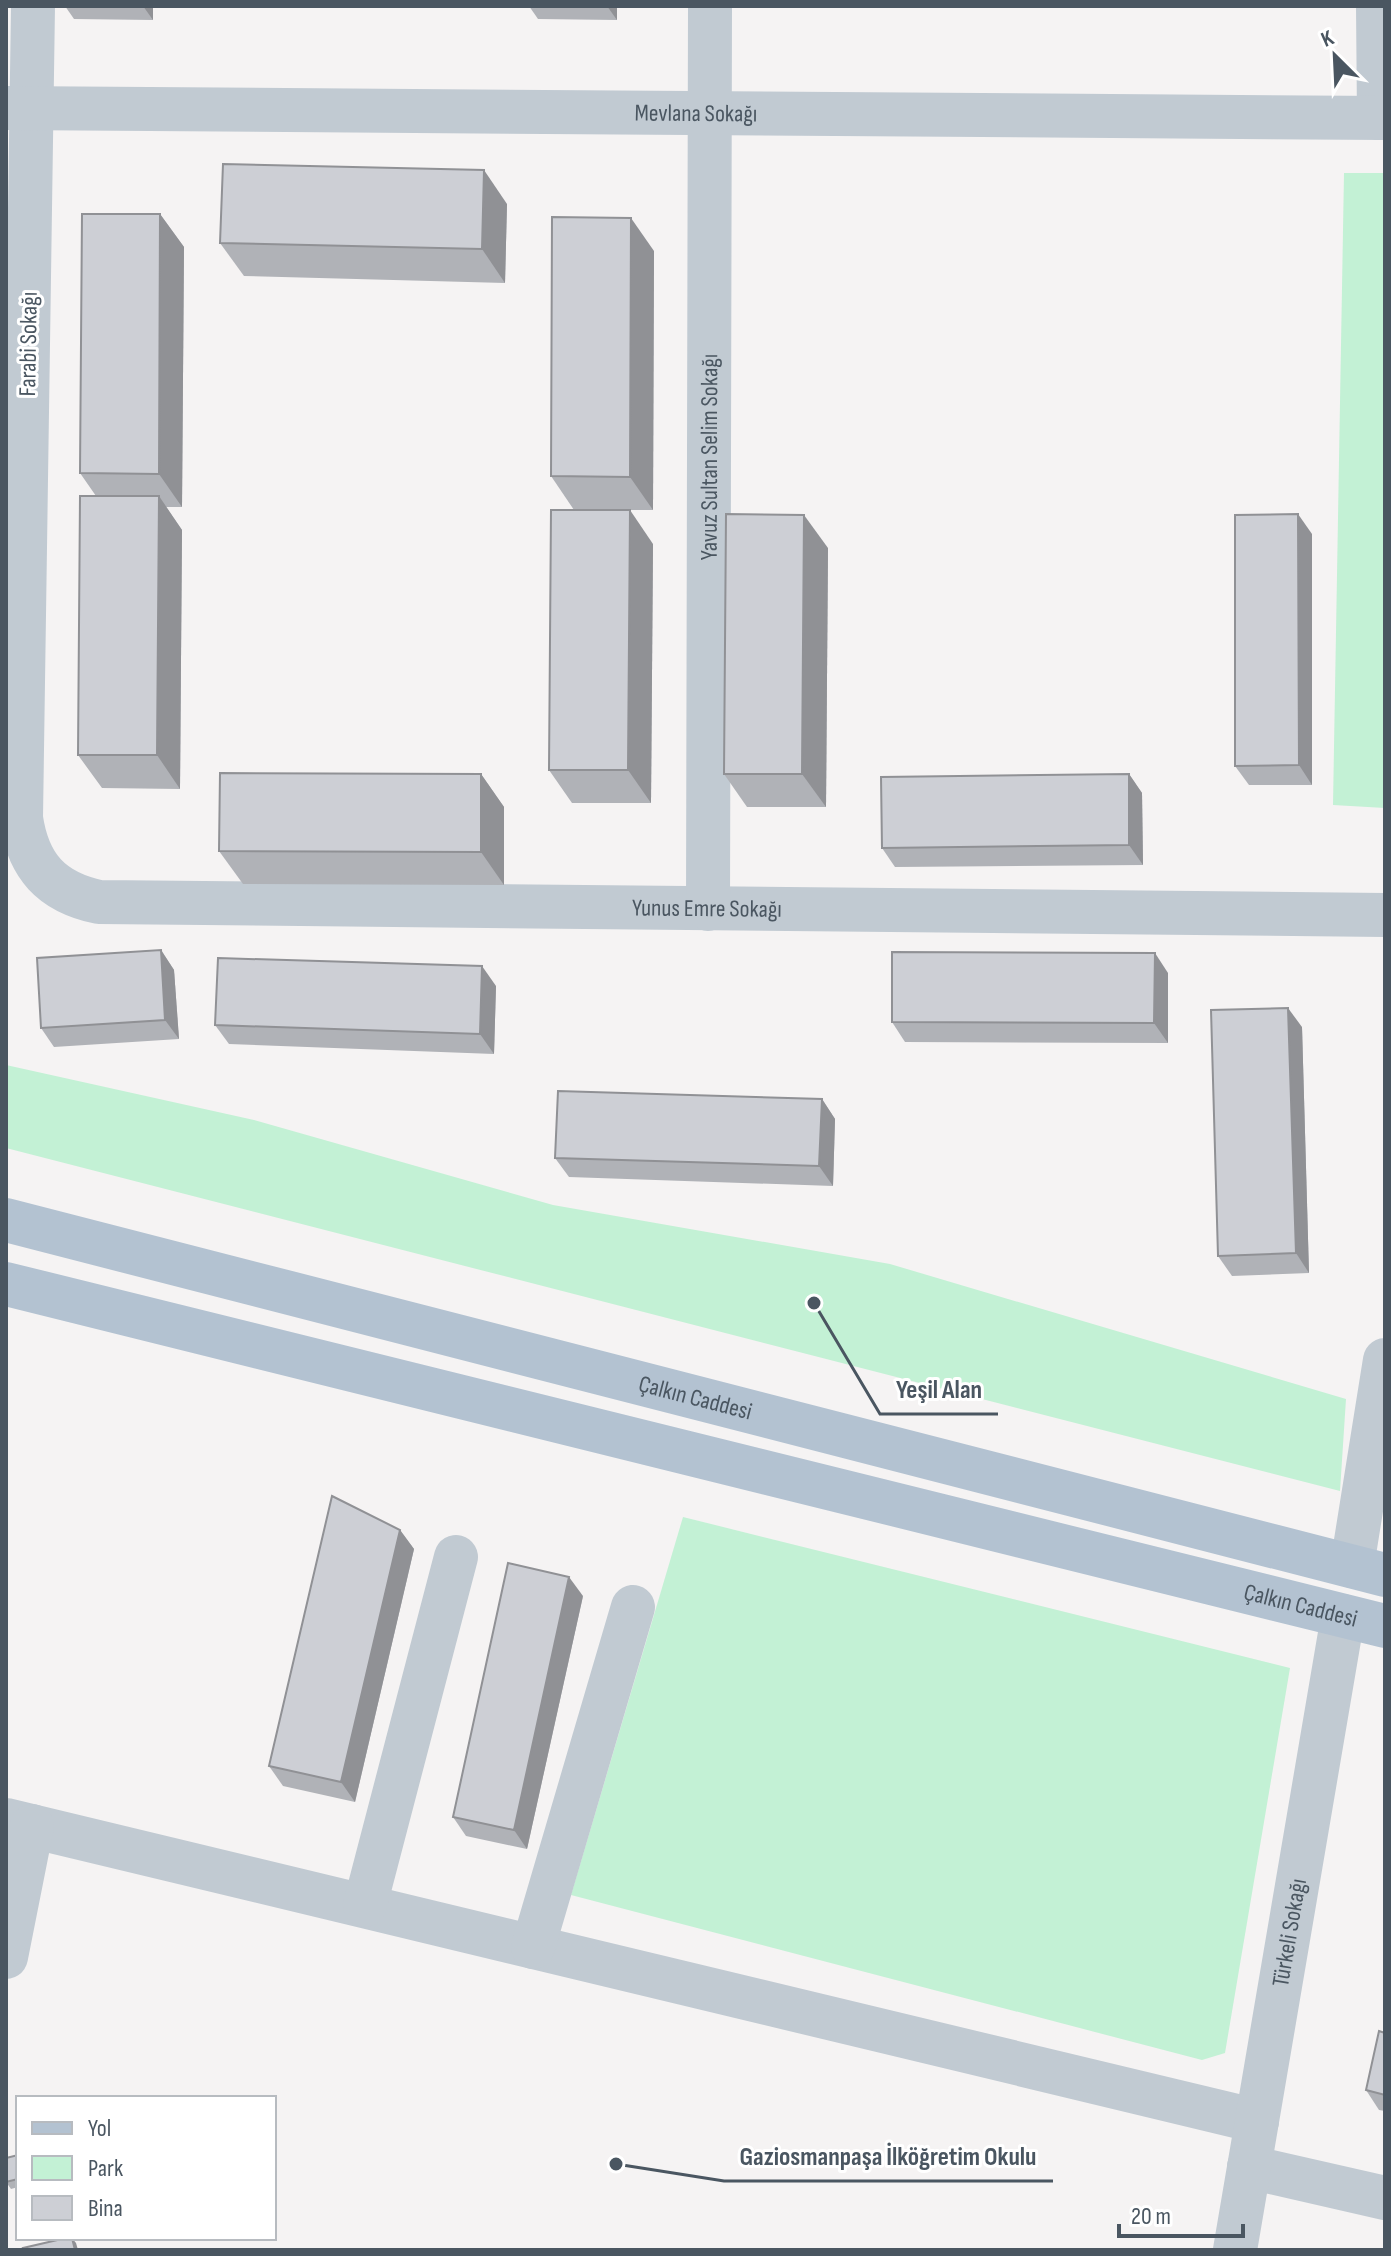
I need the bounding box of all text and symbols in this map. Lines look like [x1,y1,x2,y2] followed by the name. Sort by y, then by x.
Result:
[1295,16,1375,96] north arrow
[1317,25,1338,54] text: K
[634,99,758,128] street label: Mevlana Sokağı
[13,291,44,397] street label: Farabi Sokağı
[695,354,724,560] street label: Yavuz Sultan Selim Sokağı
[632,893,782,924] street label: Yunus Emre Sokağı
[880,1364,998,1414] callout: Yeşil Alan
[636,1369,755,1426] street label: Çalkın Caddesi
[896,1375,982,1406] text: Yeşil Alan
[1241,1578,1360,1634] street label: Çalkın Caddesi
[1266,1876,1313,1989] street label: Türkeli Sokağı
[16,2096,276,2240] legend
[88,2114,111,2143] text: Yol
[724,2131,1053,2181] callout: Gaziosmanpaşa İlköğretim Okulu
[740,2142,1036,2173] text: Gaziosmanpaşa İlköğretim Okulu
[88,2154,123,2183] text: Park
[1119,2188,1243,2238] scale bar
[88,2194,123,2223] text: Bina
[1131,2202,1171,2231] text: 20 m

